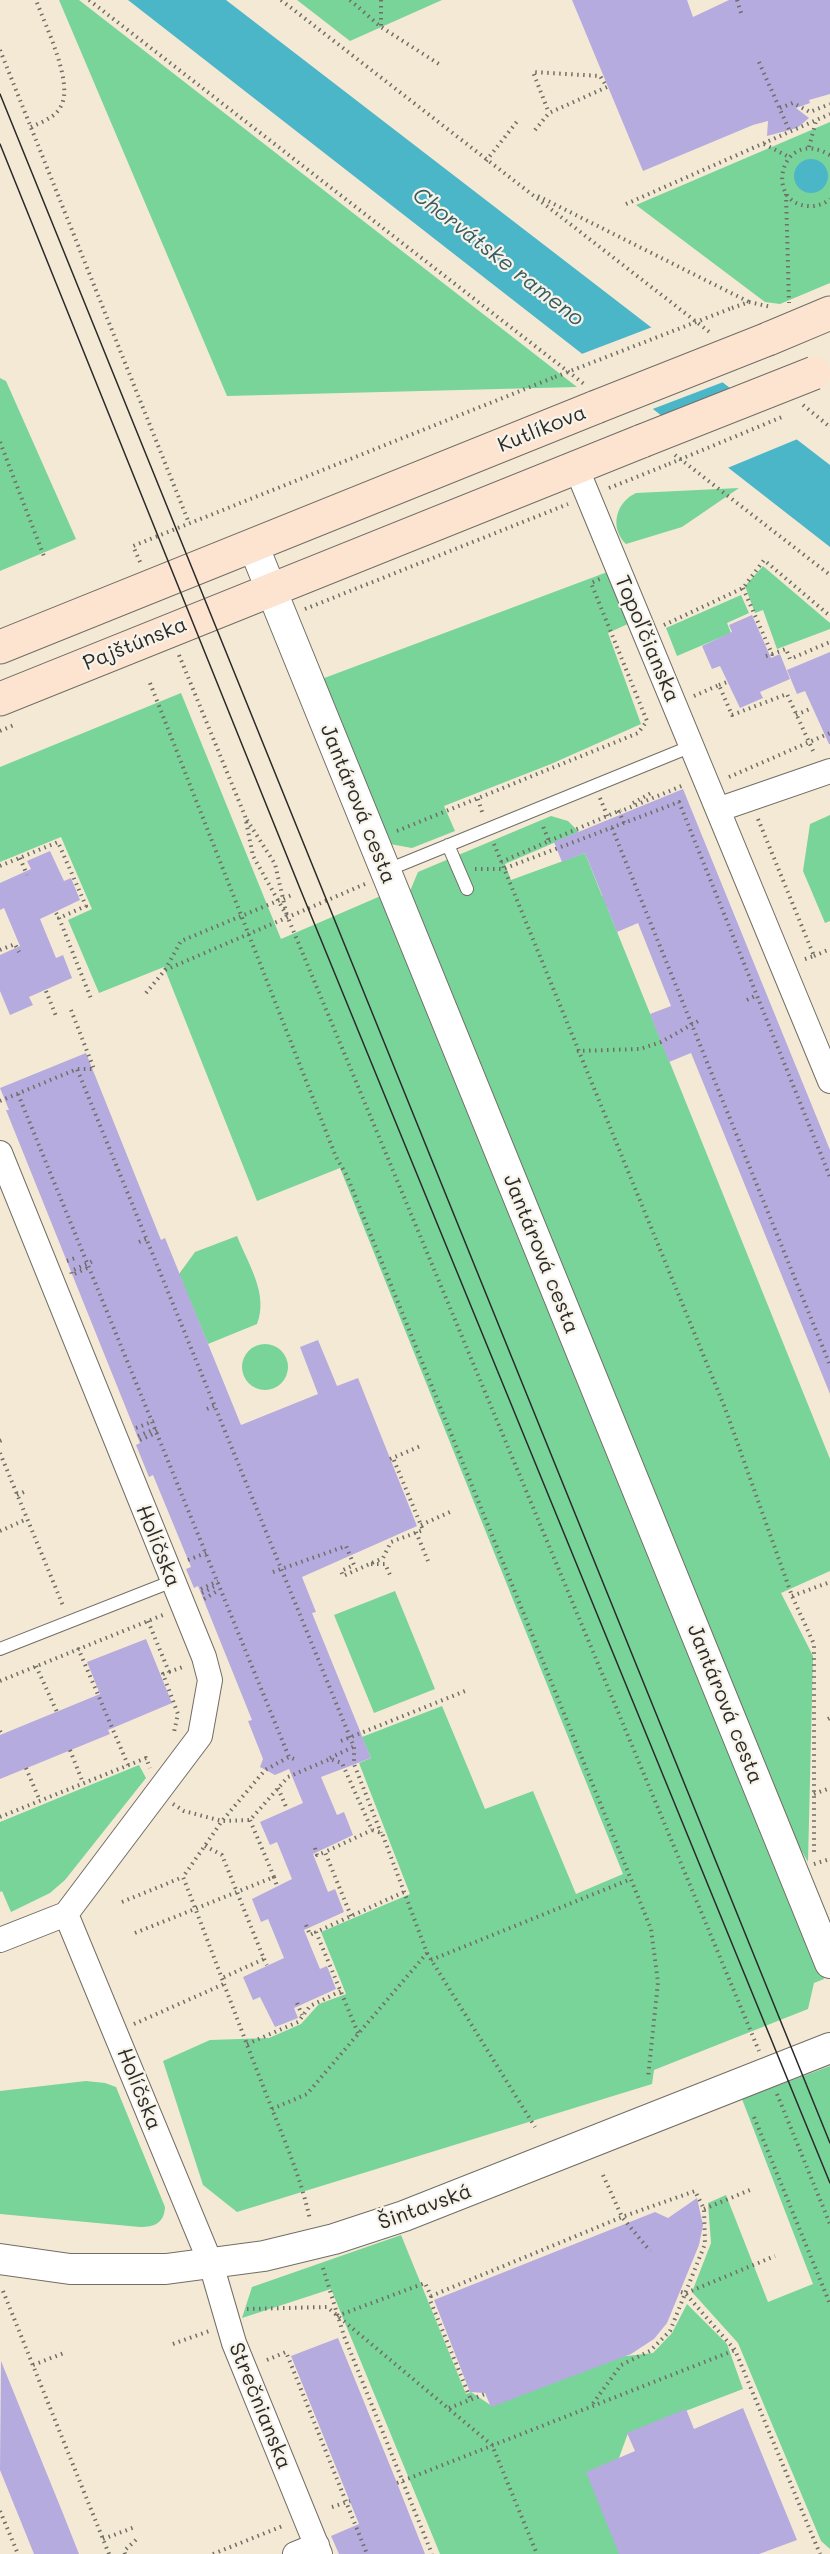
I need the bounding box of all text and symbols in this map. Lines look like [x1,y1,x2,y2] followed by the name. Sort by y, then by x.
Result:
[407,182,589,332] water label: Chorvátske rameno
[494,400,590,458] street label: Kutlíkova
[609,572,685,706] street label: Topoľčianska
[79,612,191,676] street label: Pajštúnska
[315,721,401,887] street label: Jantárová cesta
[498,1171,584,1337] street label: Jantárová cesta
[130,1501,186,1591] street label: Holíčska
[682,1621,768,1787] street label: Jantárová cesta
[111,2044,167,2134] street label: Holíčska
[375,2178,475,2236] street label: Šintavská
[223,2339,297,2473] street label: Strečnianska

